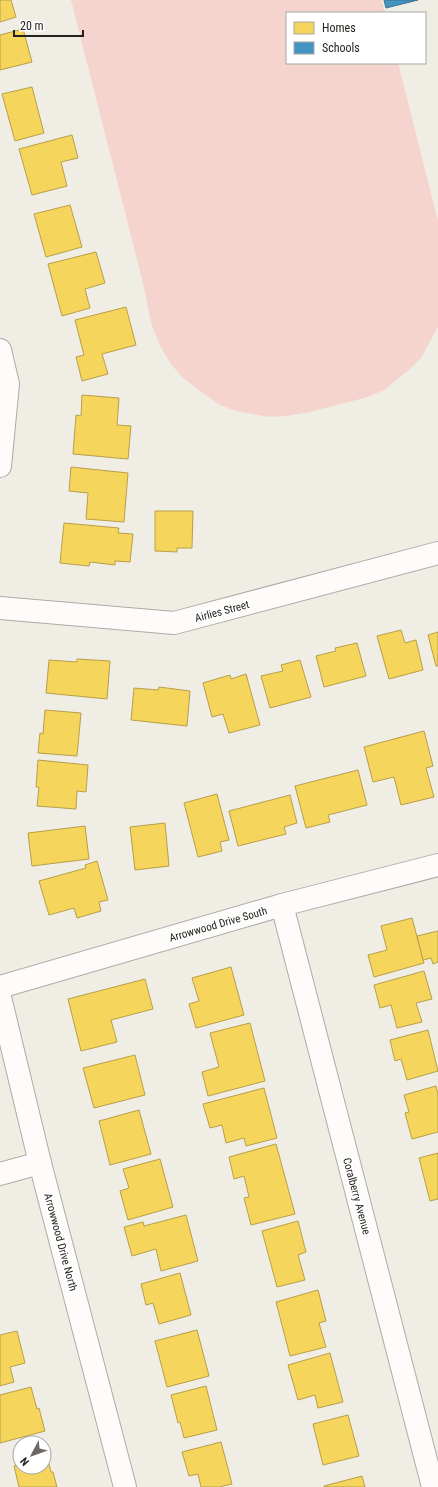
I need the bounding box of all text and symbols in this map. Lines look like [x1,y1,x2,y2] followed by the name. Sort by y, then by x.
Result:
[14,12,83,38] scale bar
[286,12,426,64] legend
[20,19,44,33] text: 20 m
[322,21,356,35] text: Homes
[322,41,360,55] text: Schools
[194,598,251,625] street label: Airlies Street
[168,904,269,945] street label: Arrowwood Drive South
[340,1156,373,1236] street label: Coralberry Avenue
[41,1192,80,1292] street label: Arrowwood Drive North
[12,1435,52,1475] north arrow
[18,1454,32,1468] text: N

